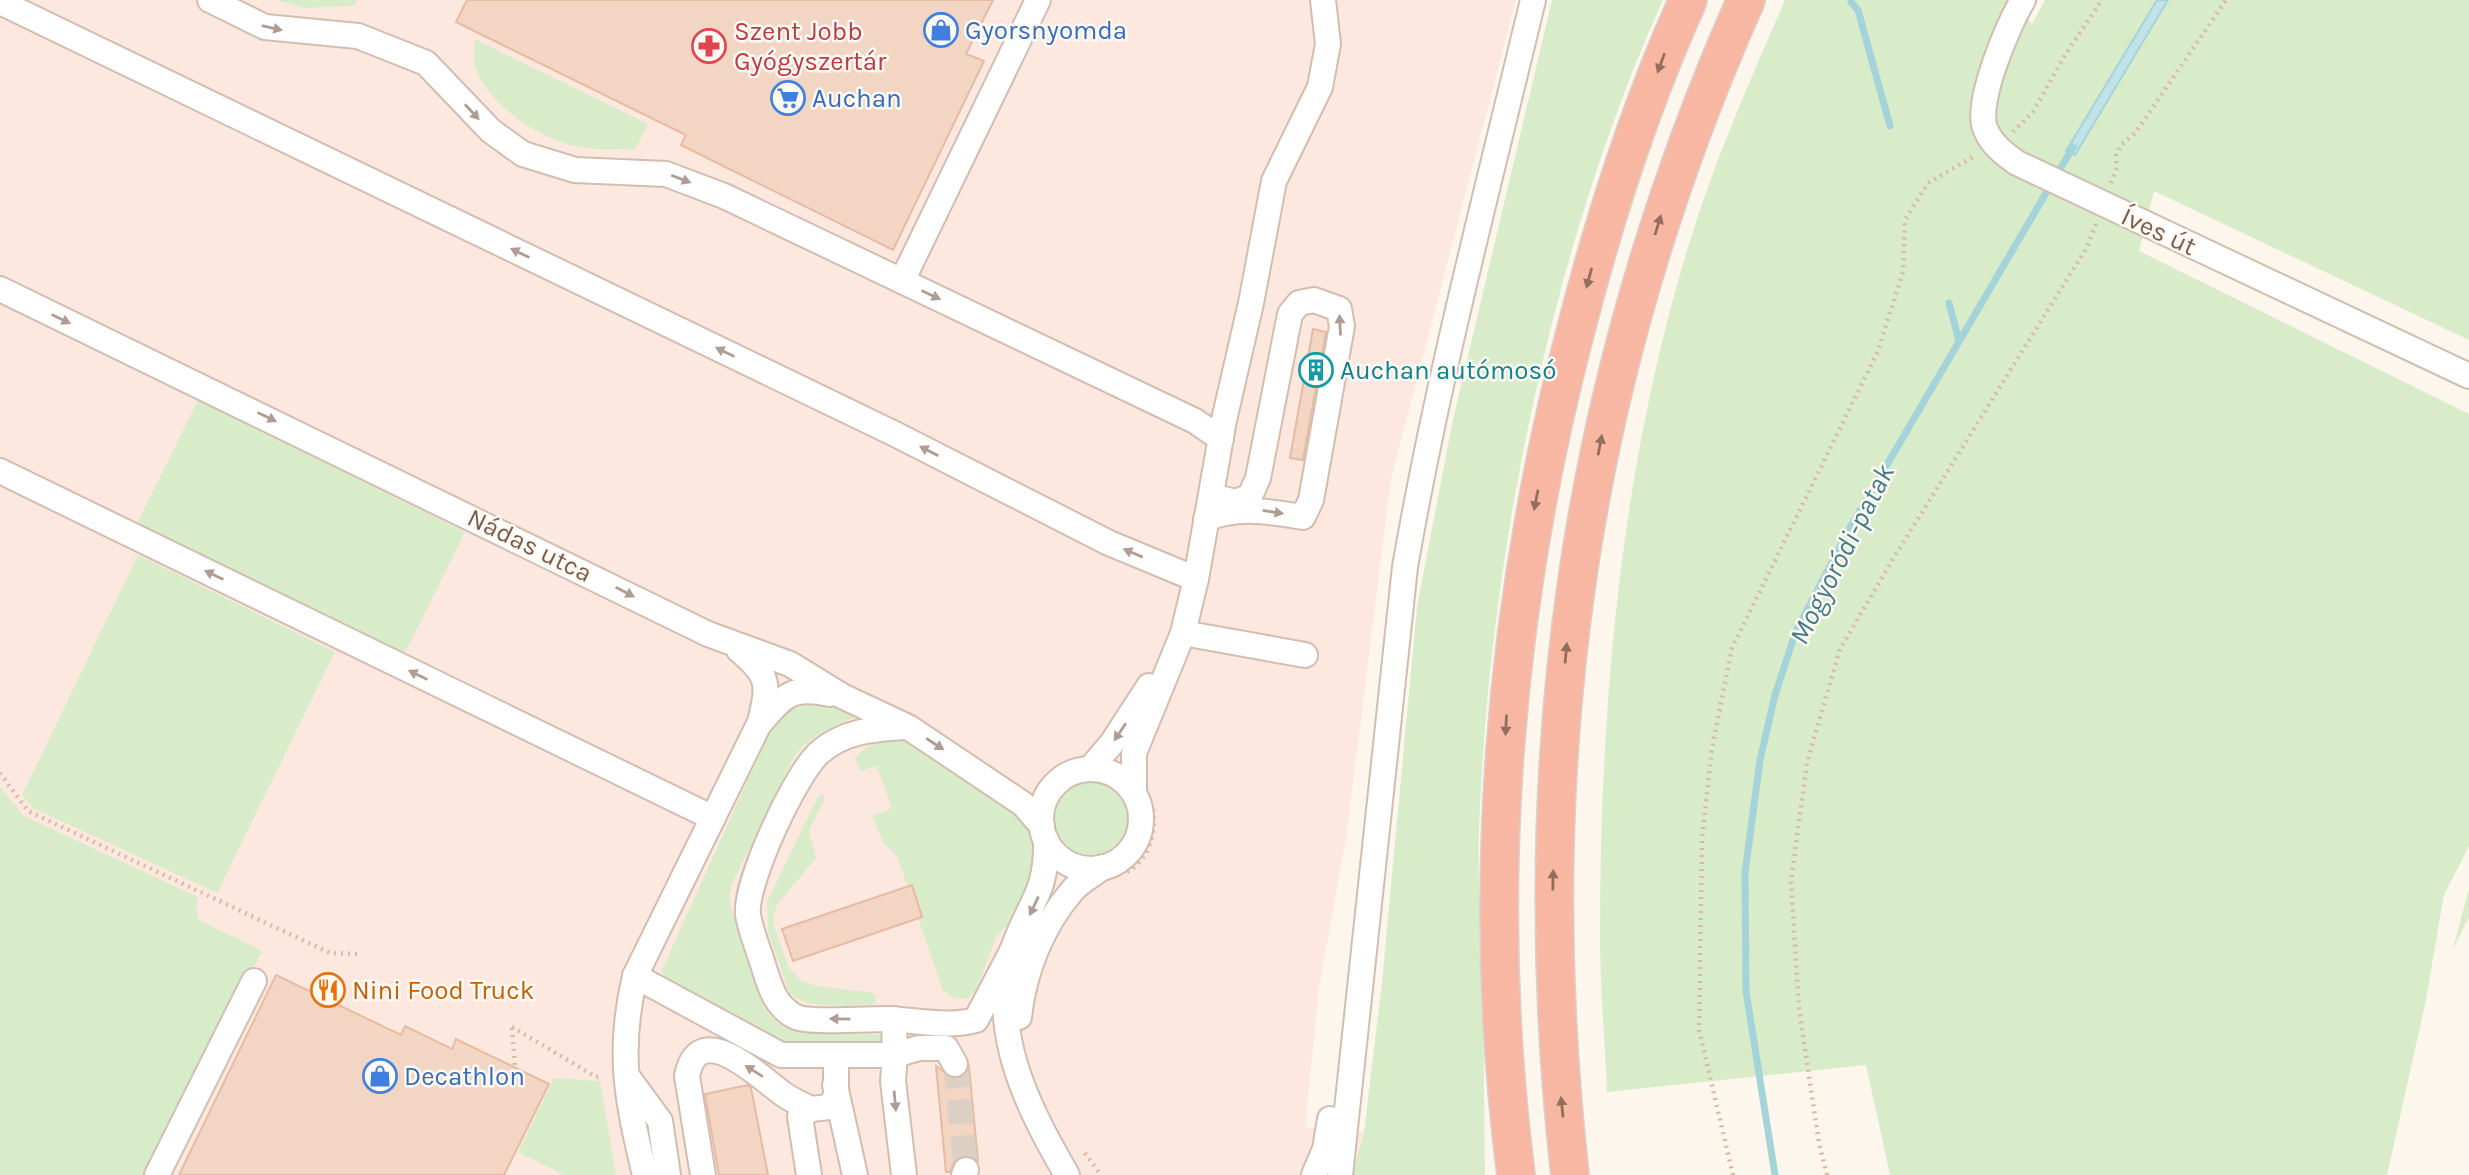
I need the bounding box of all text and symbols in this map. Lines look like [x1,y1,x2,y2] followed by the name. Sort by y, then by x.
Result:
[922,11,960,49] shop icon: Gyorsnyomda
[965,15,1127,46] place label: Gyorsnyomda
[734,16,887,77] place label: Szent Jobb Gyógyszertár
[261,22,283,33] one-way arrow
[690,27,728,65] pharmacy icon: Szent Jobb Gyógyszertár
[1655,52,1666,73] one-way arrow
[769,79,807,117] supermarket icon: Auchan
[812,83,902,114] place label: Auchan
[464,103,480,121] one-way arrow
[670,174,691,185] one-way arrow
[2116,200,2202,262] street label: Íves út
[1654,215,1664,236] one-way arrow
[510,247,530,259] one-way arrow
[1583,267,1594,289] one-way arrow
[921,289,941,301] one-way arrow
[51,313,71,325] one-way arrow
[1334,314,1345,336] one-way arrow
[715,346,735,357] one-way arrow
[1297,351,1335,389] building icon: Auchan autómosó
[1340,355,1556,386] place label: Auchan autómosó
[257,412,277,423] one-way arrow
[1594,434,1605,456] one-way arrow
[919,446,939,458] one-way arrow
[1782,458,1901,650] water label: Mogyoródi-patak
[1530,489,1541,511] one-way arrow
[462,502,597,589] street label: Nádas utca
[1262,507,1284,518] one-way arrow
[1123,547,1143,559] one-way arrow
[204,570,224,581] one-way arrow
[615,587,635,598] one-way arrow
[1561,642,1572,664] one-way arrow
[408,669,428,681] one-way arrow
[1500,714,1511,736] one-way arrow
[1114,722,1127,741] one-way arrow
[925,738,945,751] one-way arrow
[1547,869,1558,891] one-way arrow
[1028,896,1039,916] one-way arrow
[309,971,347,1009] restaurant icon: Nini Food Truck
[352,975,534,1006] place label: Nini Food Truck
[829,1013,851,1025] one-way arrow
[361,1057,399,1095] shop icon: Decathlon
[404,1061,525,1092] place label: Decathlon
[745,1065,764,1078] one-way arrow
[890,1090,901,1112] one-way arrow
[1557,1096,1568,1118] one-way arrow

